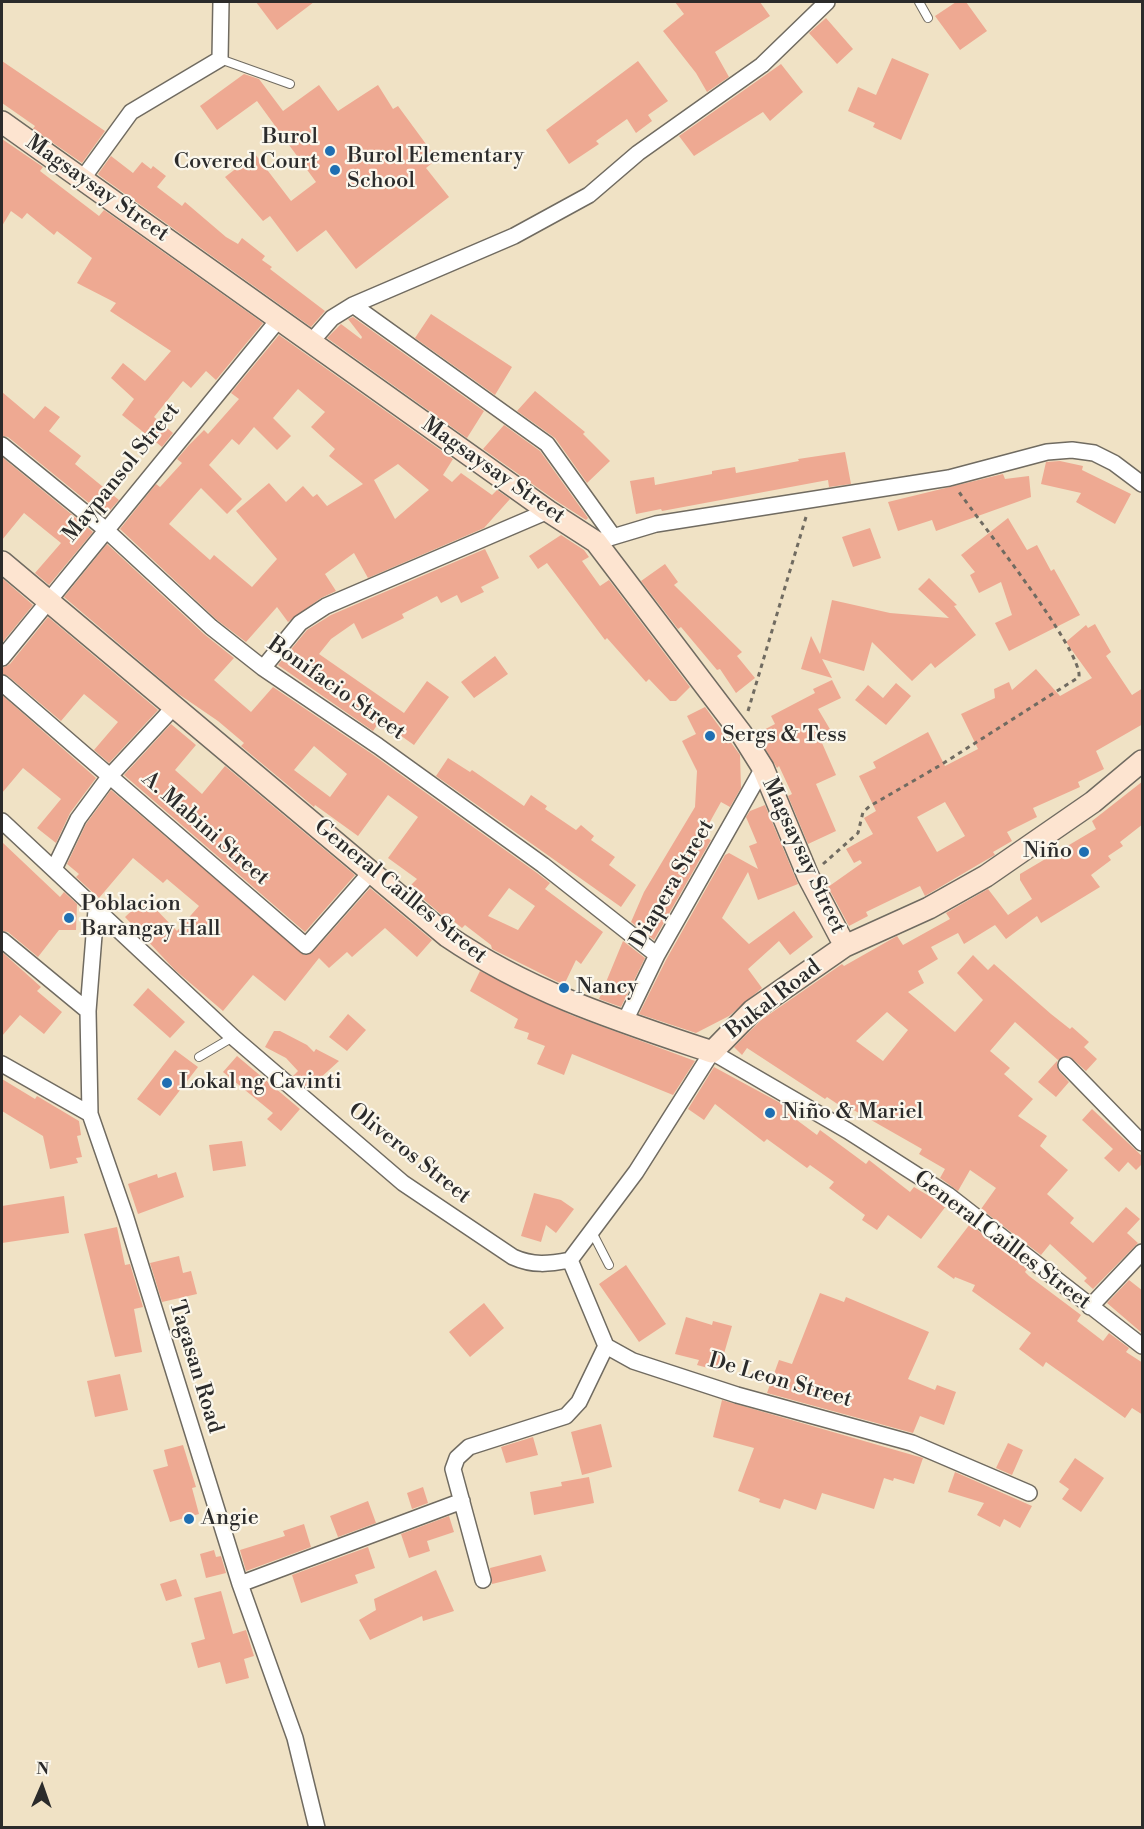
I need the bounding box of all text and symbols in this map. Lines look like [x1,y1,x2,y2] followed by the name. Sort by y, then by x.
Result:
[174,125,318,176] place label: Burol Covered Court
[20,130,174,248] street label: Magsaysay Street
[323,144,337,158] marker: Burol Covered Court
[347,144,524,196] place label: Burol Elementary School
[328,163,342,177] marker: Burol Elementary School
[58,398,186,548] street label: Maypansol Street
[416,412,570,530] street label: Magsaysay Street
[262,632,410,746] street label: Bonifacio Street
[722,723,847,749] place label: Sergs & Tess
[703,729,717,743] marker: Sergs & Tess
[136,766,274,892] street label: A. Mabini Street
[755,774,851,938] street label: Magsaysay Street
[308,814,492,970] street label: General Cailles Street
[626,815,720,953] street label: Diapera Street
[1023,839,1072,865] place label: Niño
[1077,845,1091,859] marker: Niño
[81,892,221,944] place label: Poblacion Barangay Hall
[62,911,76,925] marker: Poblacion Barangay Hall
[721,955,827,1045] street label: Bukal Road
[576,975,638,1001] place label: Nancy
[557,981,571,995] marker: Nancy
[179,1070,342,1096] place label: Lokal ng Cavinti
[160,1076,174,1090] marker: Lokal ng Cavinti
[342,1098,476,1210] street label: Oliveros Street
[782,1100,923,1126] place label: Niño & Mariel
[763,1106,777,1120] marker: Niño & Mariel
[908,1166,1096,1316] street label: General Cailles Street
[162,1297,228,1437] street label: Tagasan Road
[705,1348,855,1414] street label: De Leon Street
[201,1506,259,1532] place label: Angie
[182,1512,196,1526] marker: Angie
[12,1757,72,1817] north arrow
[36,1759,49,1779] text: N

